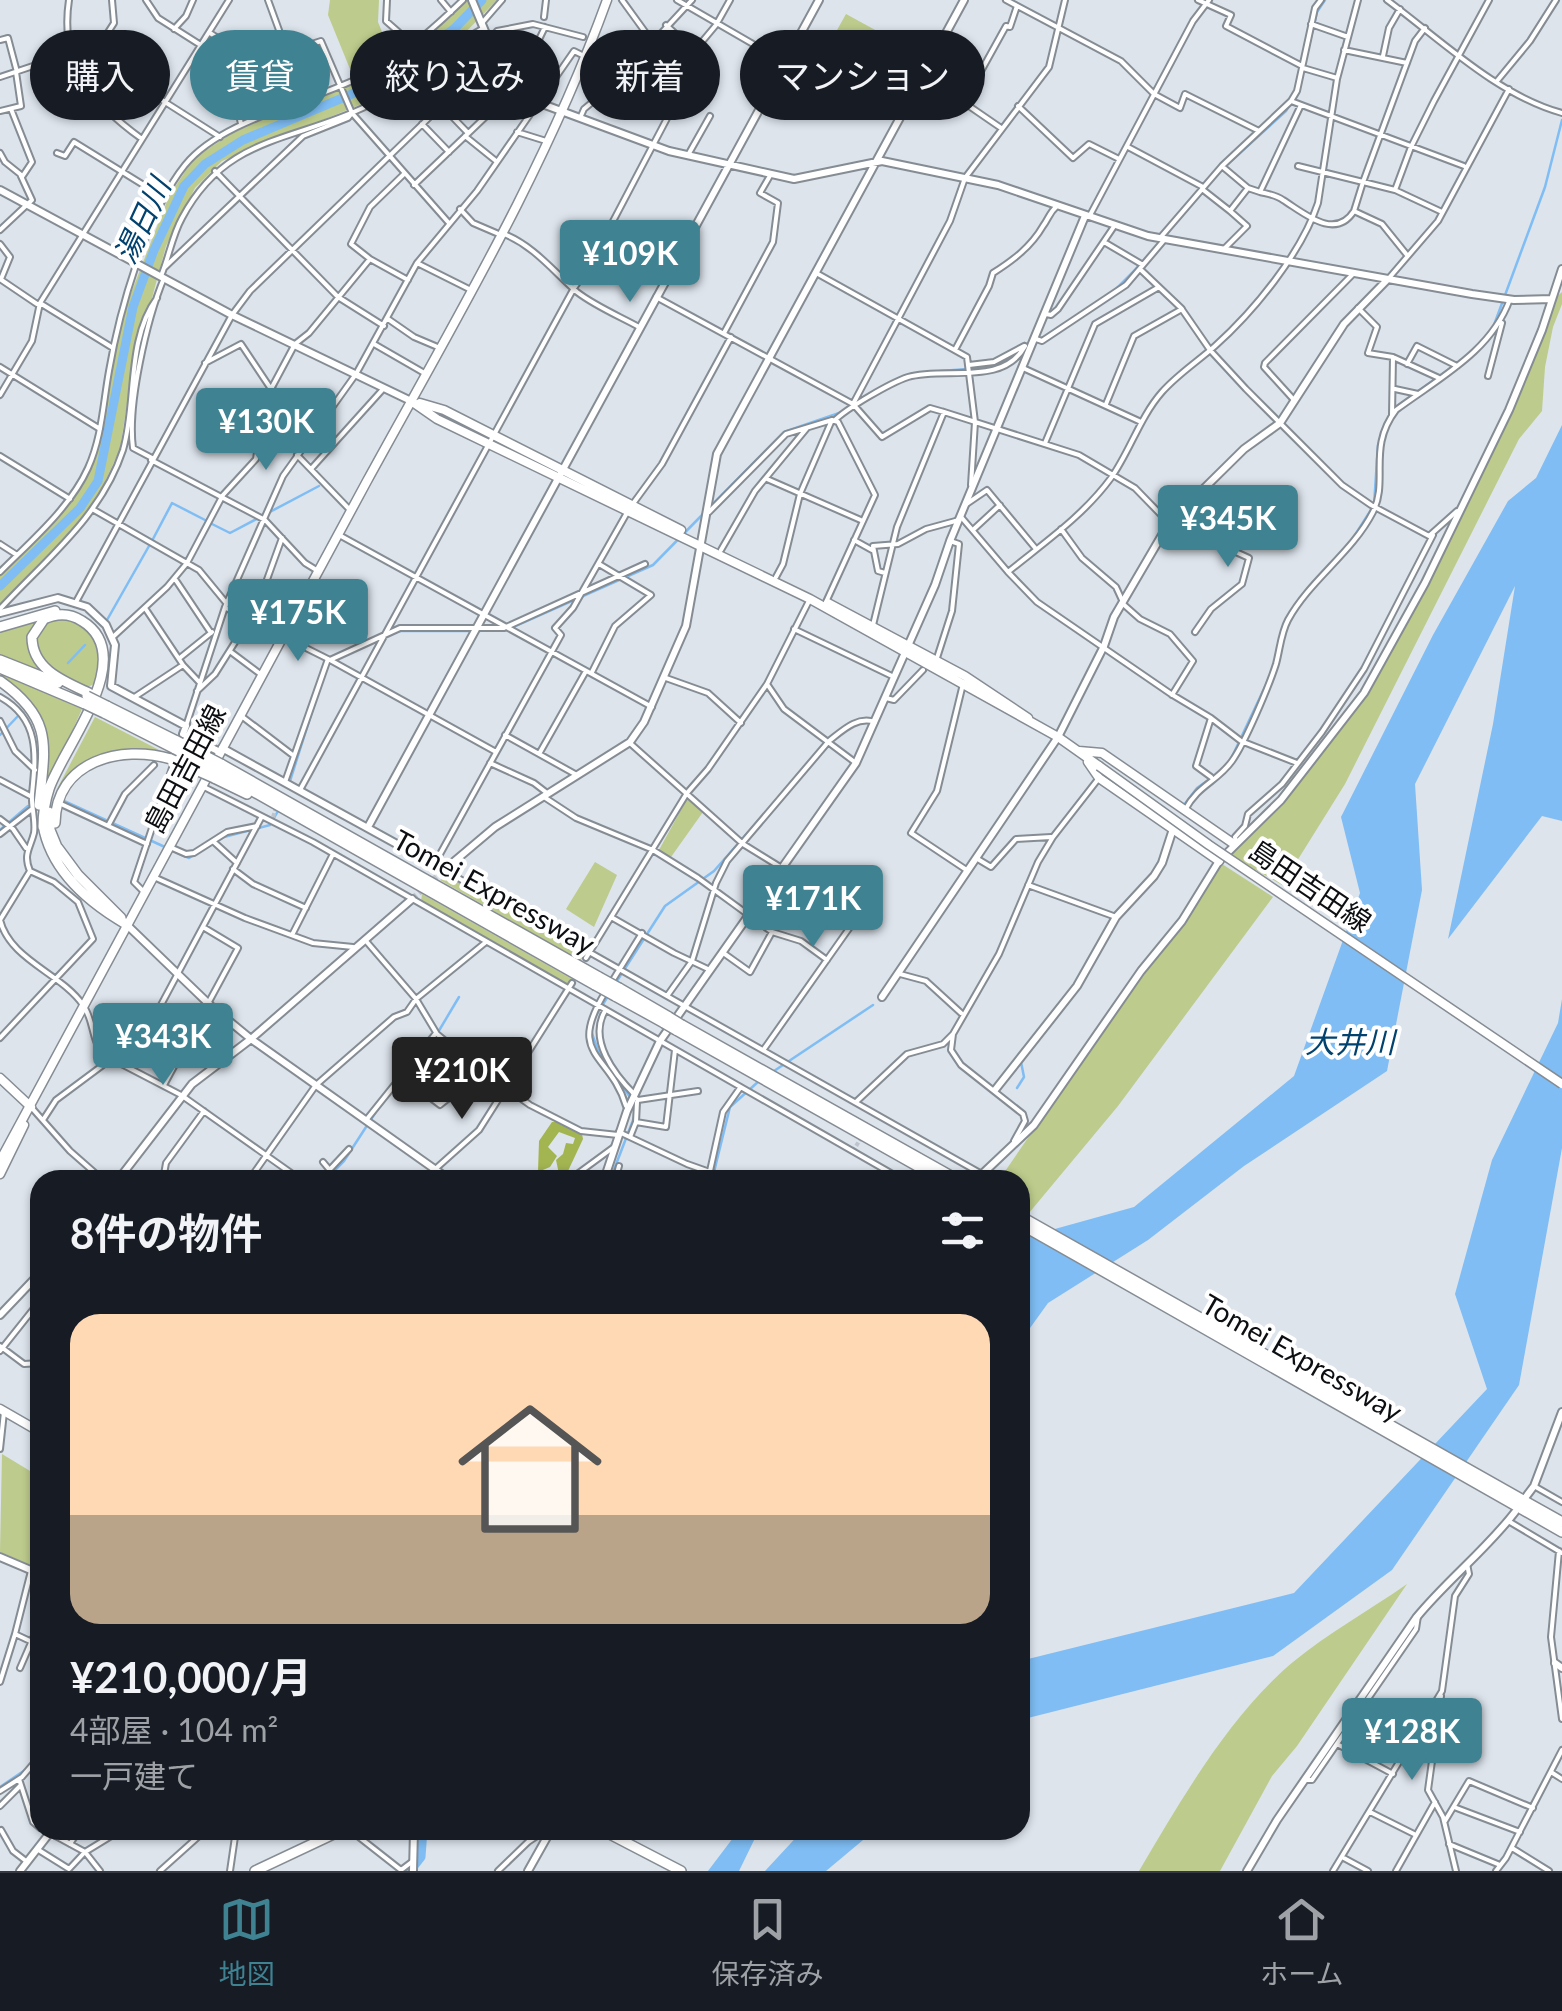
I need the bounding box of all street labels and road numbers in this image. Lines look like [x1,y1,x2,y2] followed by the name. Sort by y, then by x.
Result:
[136,699,232,838] street label: 島田吉田線
[388,822,602,961] street label: Tomei Expressway
[1243,832,1378,938] street label: 島田吉田線
[1197,1286,1409,1428] street label: Tomei Expressway

